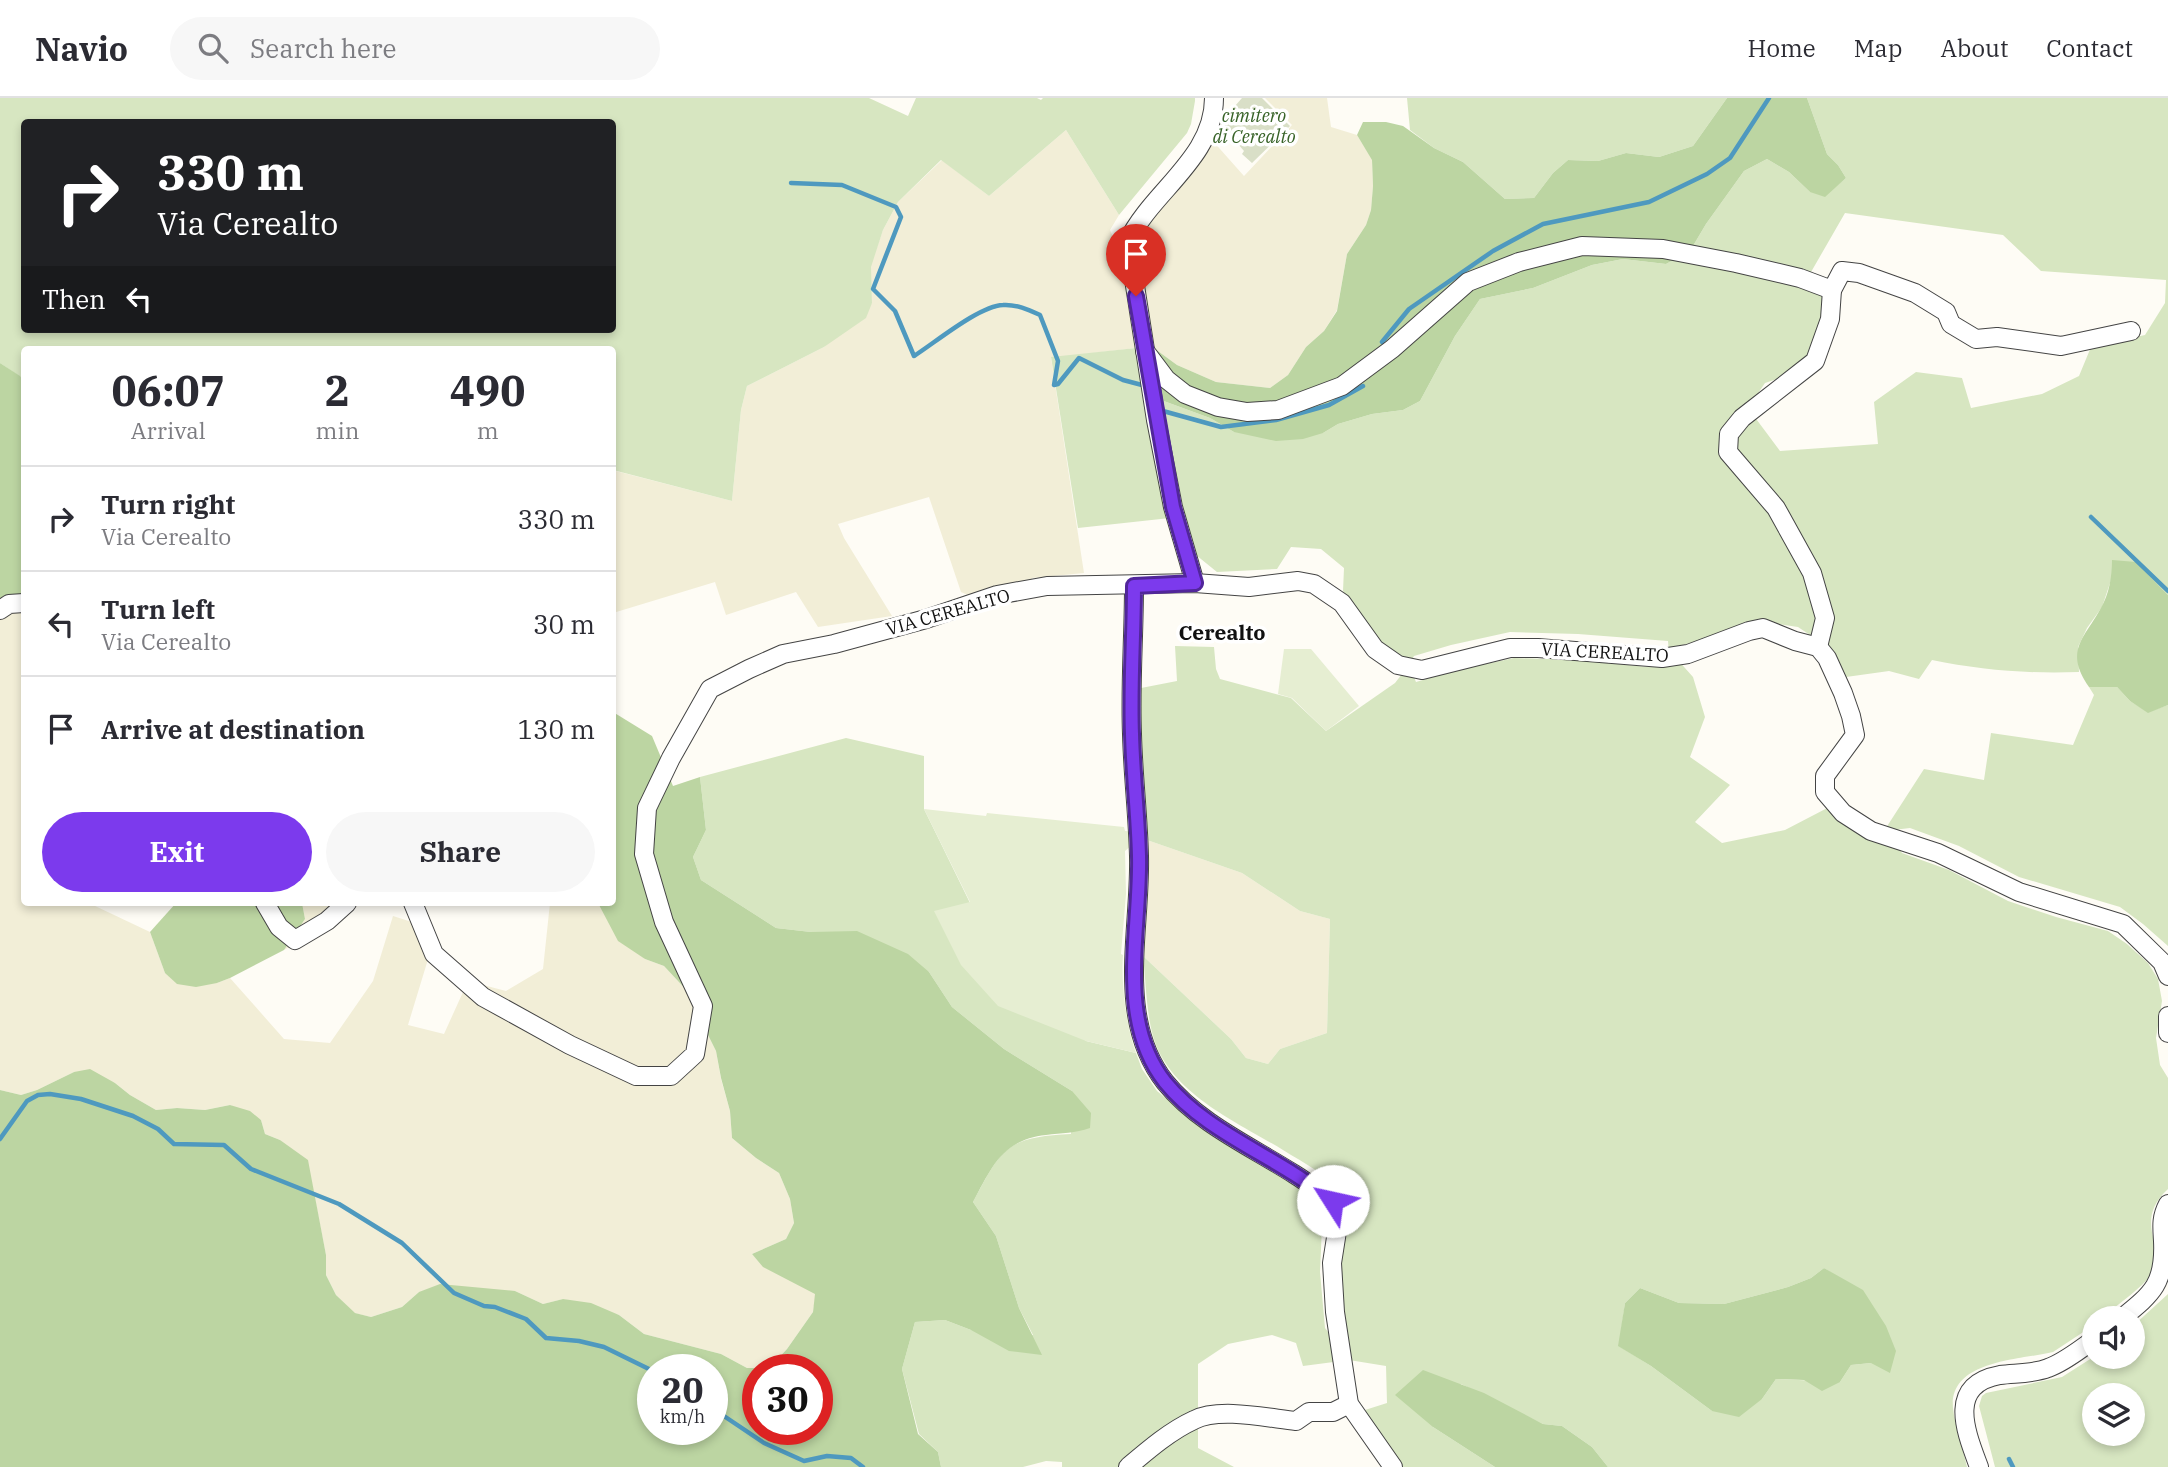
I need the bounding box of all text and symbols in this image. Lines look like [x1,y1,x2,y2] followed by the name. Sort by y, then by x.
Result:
[170,17,660,80] search box
[35,27,128,70] text: Navio
[194,29,232,67] icon: search
[250,31,396,65] text: Search here
[1748,32,1816,64] text: Home
[1854,32,1902,64] text: Map
[1940,32,2008,64] text: About
[2046,32,2133,64] text: Contact
[1212,104,1296,148] park label: cimitero di Cerealto
[157,140,304,203] text: 330 m
[42,147,133,238] icon: right
[157,202,338,244] text: Via Cerealto
[1106,224,1166,296] pin
[1117,235,1155,273] icon: arrive
[120,280,158,318] icon: left
[42,282,106,316] text: Then
[111,363,225,418] text: 06:07
[325,363,350,418] text: 2
[450,363,525,418] text: 490
[131,415,206,445] text: Arrival
[316,415,359,445] text: min
[477,415,499,445] text: m
[101,487,235,521] text: Turn right
[42,500,80,538] icon: right
[517,502,595,536] text: 330 m
[101,521,231,551] text: Via Cerealto
[883,583,1013,641] street label: VIA CEREALTO
[101,592,215,626] text: Turn left
[42,605,80,643] icon: left
[533,607,595,641] text: 30 m
[1179,618,1265,646] district label: Cerealto
[101,626,231,656] text: Via Cerealto
[1541,637,1669,667] street label: VIA CEREALTO
[42,710,80,748] icon: arrive
[101,712,365,746] text: Arrive at destination
[517,712,595,746] text: 130 m
[42,812,312,892] button: Exit
[326,812,595,892] button: Share
[1296,1164,1370,1238] position arrow
[2082,1306,2145,1446] map controls
[2082,1306,2145,1369] button: sound
[742,1354,833,1445] speed limit sign: 30
[661,1367,704,1413] text: 20
[2082,1383,2145,1446] button: layers
[660,1405,705,1428] text: km/h

